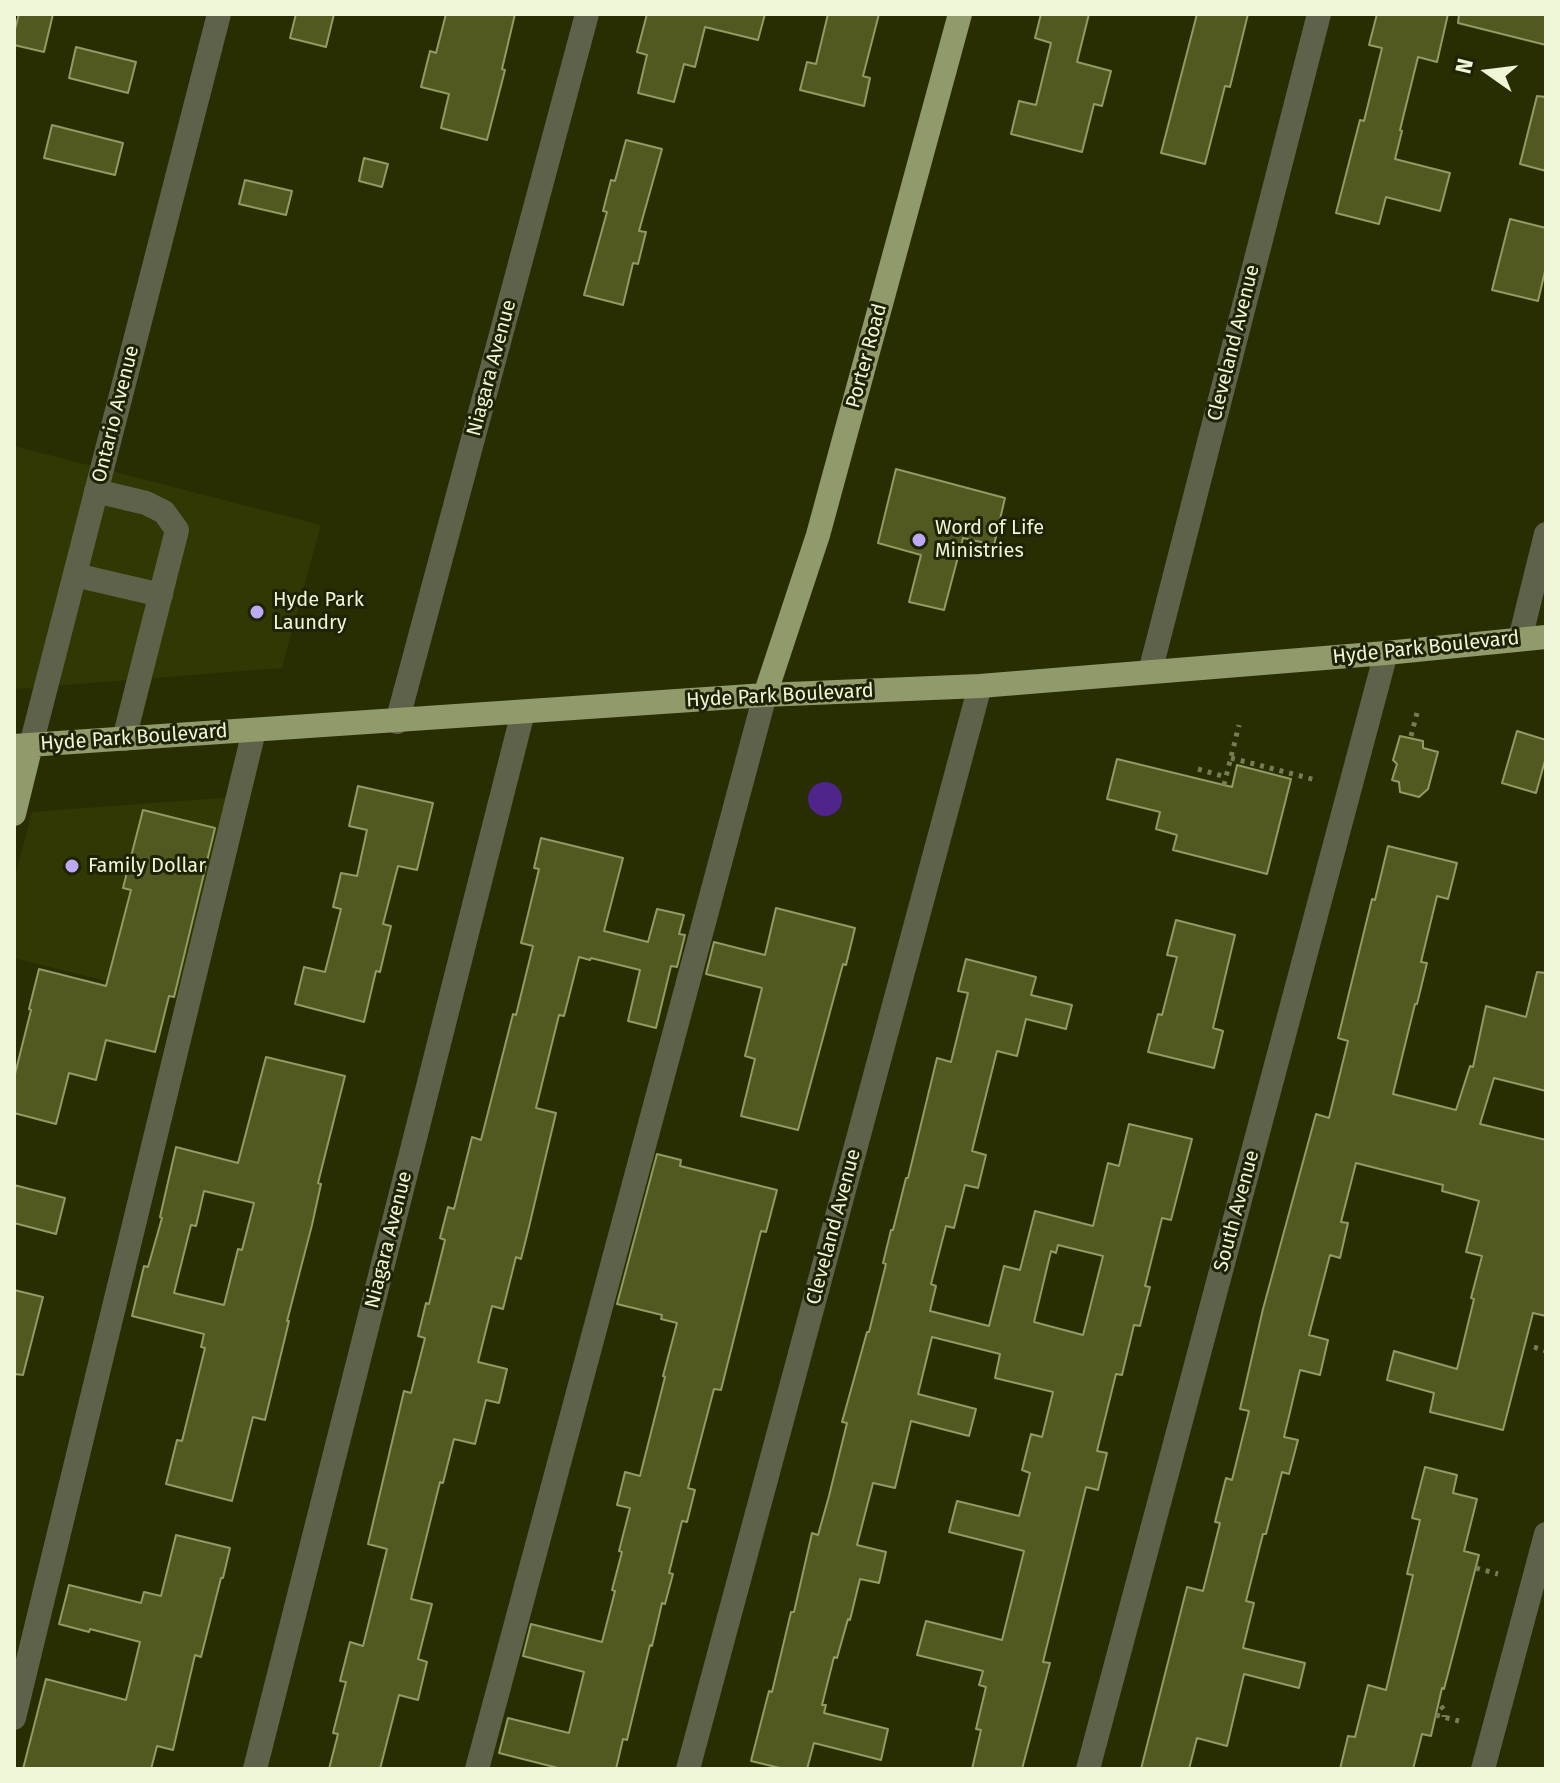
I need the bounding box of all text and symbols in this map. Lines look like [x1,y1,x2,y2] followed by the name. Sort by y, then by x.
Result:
[1448,32,1528,112] north arrow
[1449,56,1479,76] text: N
[1203,262,1265,424] street label: Cleveland Avenue
[462,297,522,439] street label: Niagara Avenue
[842,301,892,411] street label: Porter Road
[87,343,145,485] street label: Ontario Avenue
[935,516,1044,563] place label: Word of Life Ministries
[910,531,928,549] marker: Word of Life Ministries
[273,588,364,635] place label: Hyde Park Laundry
[248,603,266,621] marker: Hyde Park Laundry
[1331,626,1521,670] street label: Hyde Park Boulevard
[686,679,874,713] street label: Hyde Park Boulevard
[40,719,228,757] street label: Hyde Park Boulevard
[88,854,206,878] place label: Family Dollar
[63,857,81,875] marker: Family Dollar
[802,1147,866,1307] street label: Cleveland Avenue
[1209,1148,1265,1274] street label: South Avenue
[360,1169,418,1311] street label: Niagara Avenue

